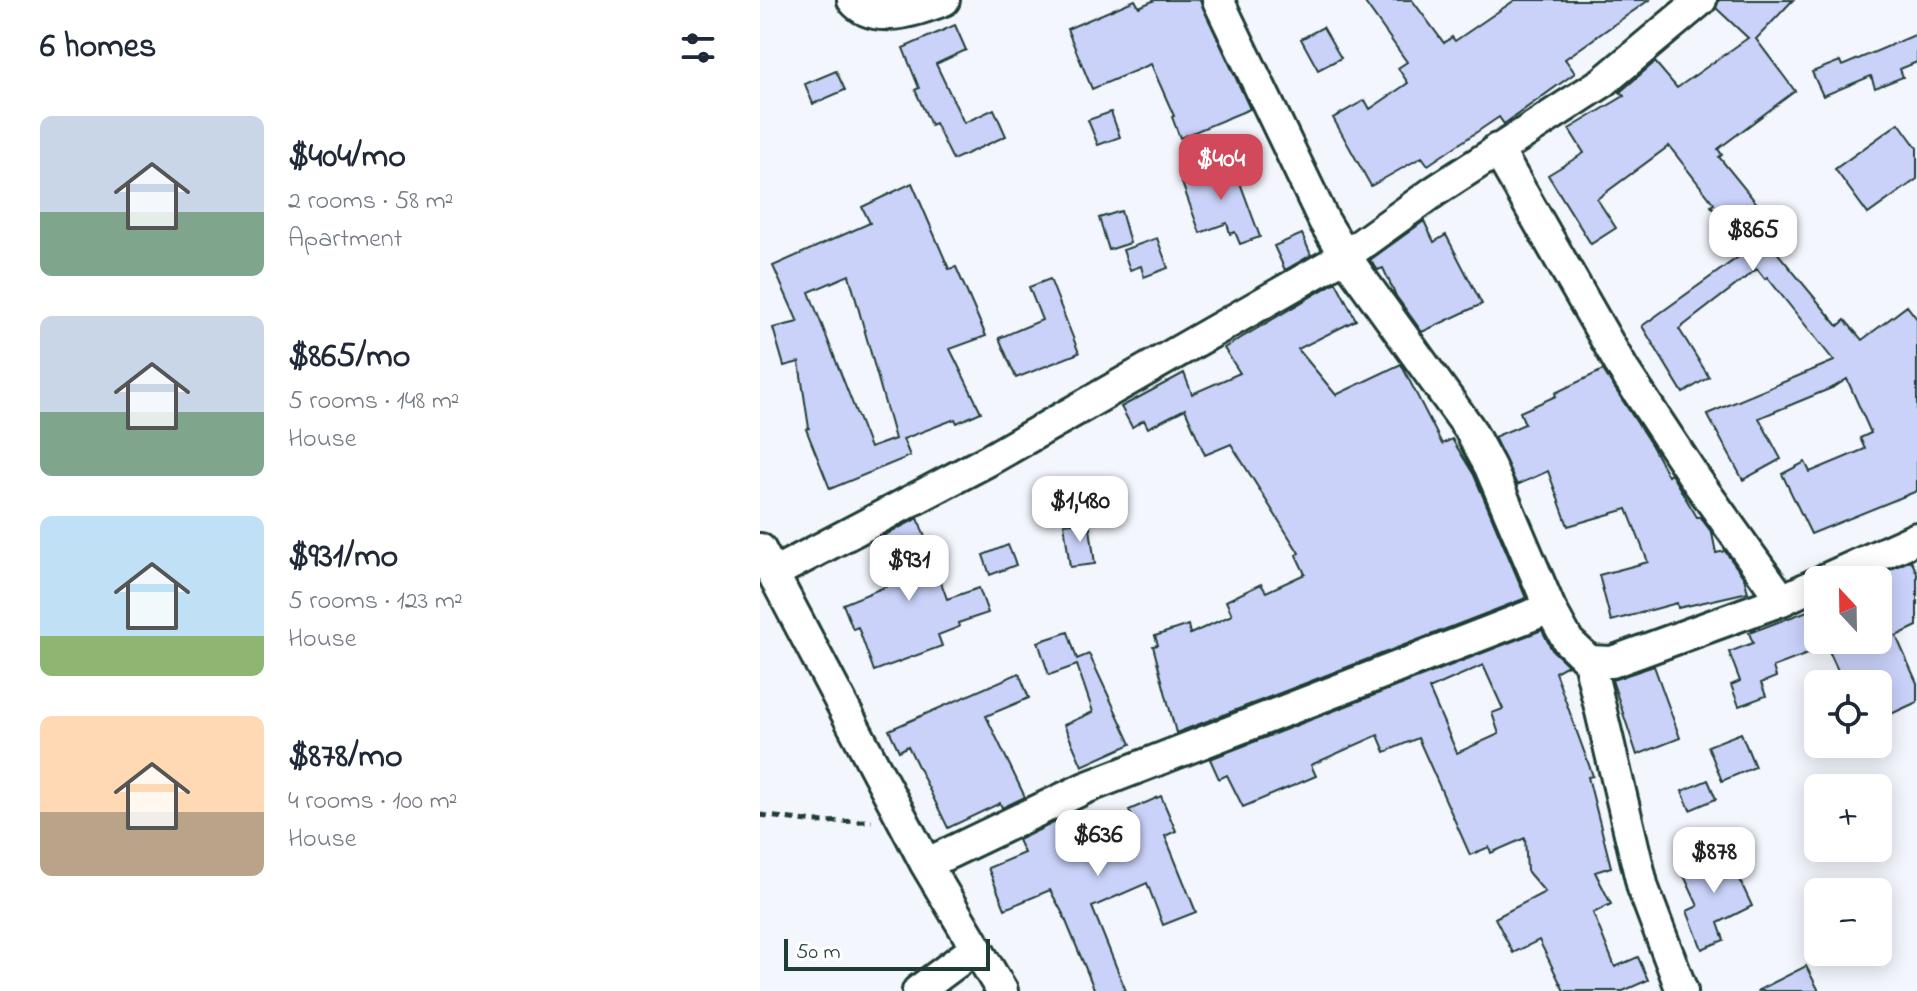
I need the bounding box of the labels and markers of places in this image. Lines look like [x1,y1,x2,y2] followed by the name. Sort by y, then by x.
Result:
[1174,134,1268,202] pin: $404
[1706,205,1800,273] pin: $865
[1015,476,1145,544] pin: $1,480
[862,535,956,603] pin: $931
[1051,810,1145,878] pin: $636
[1667,827,1761,895] pin: $878

